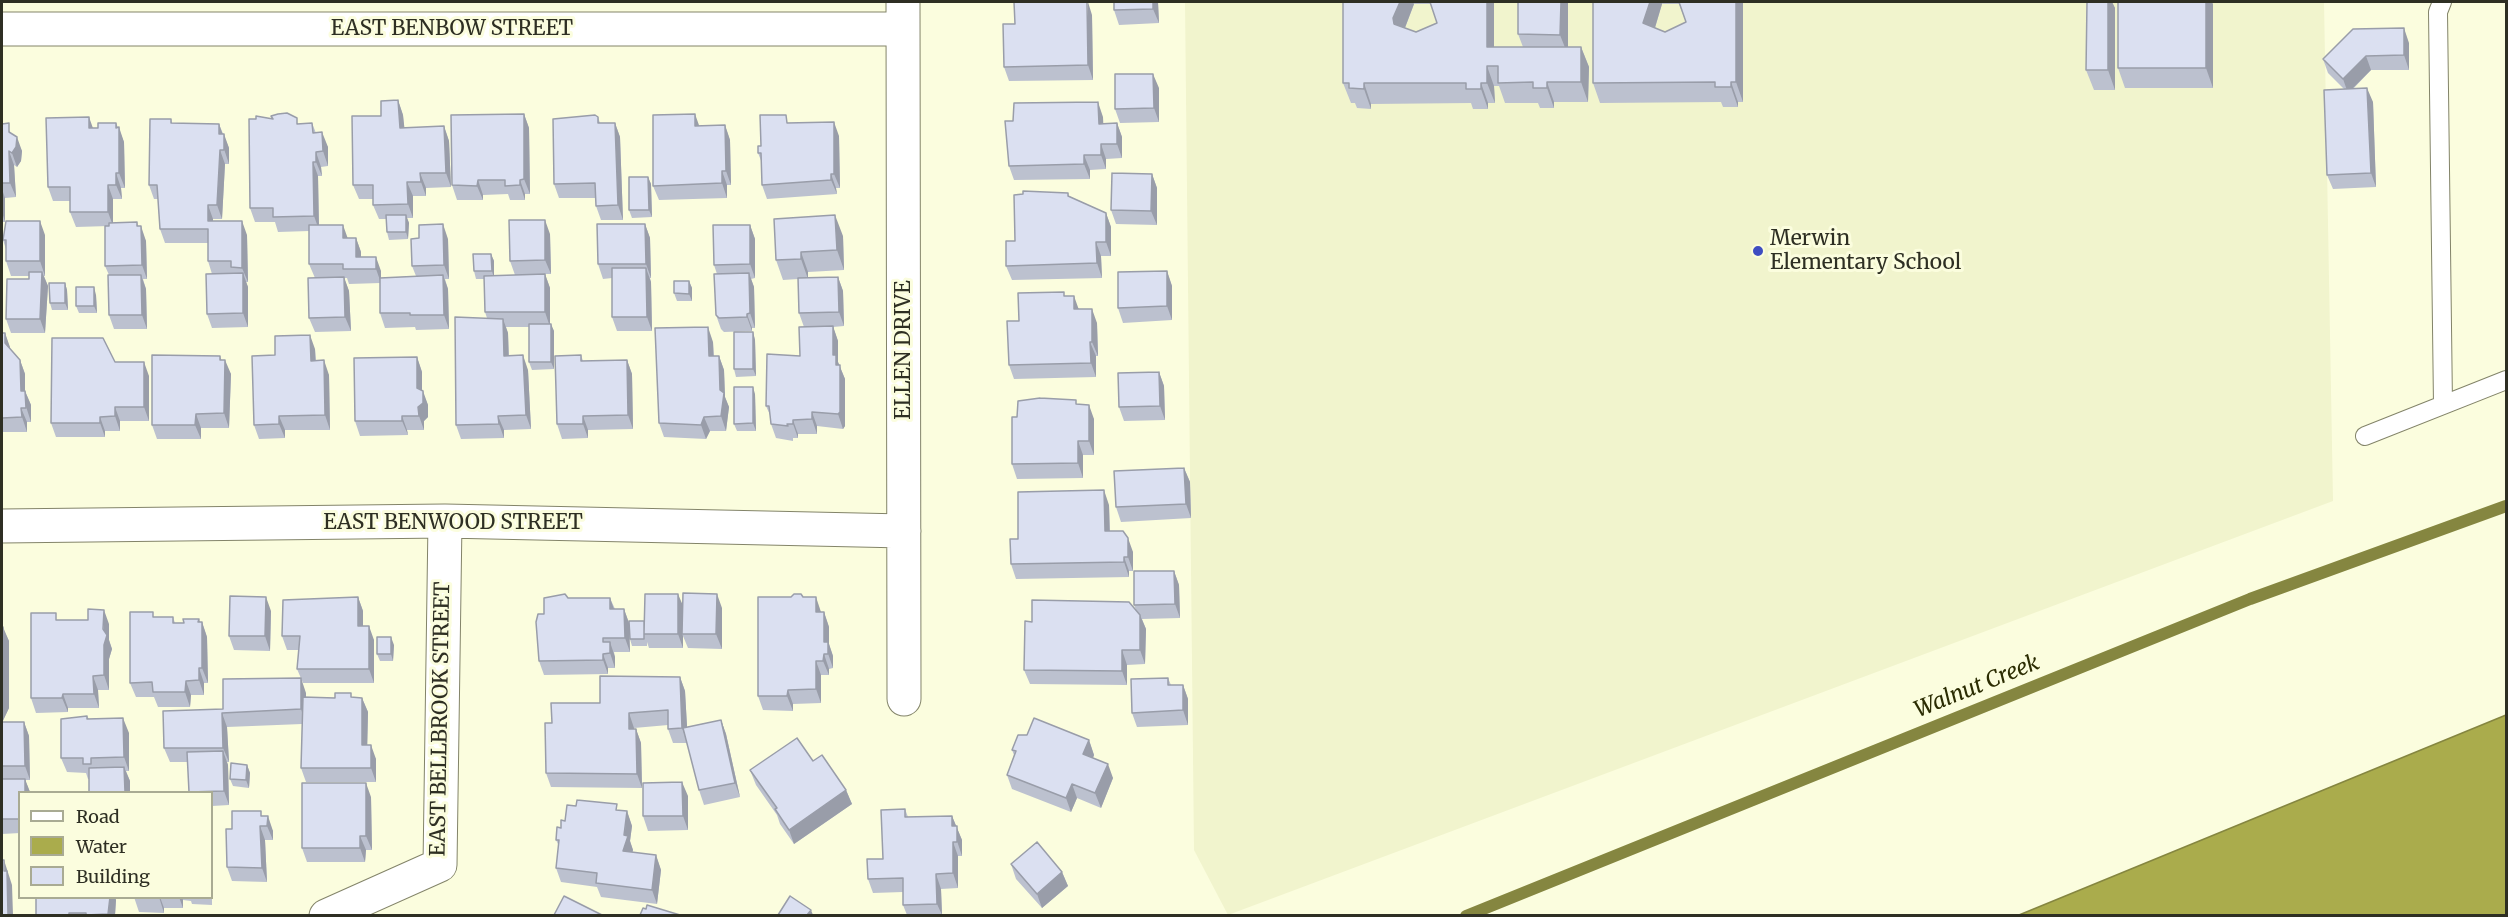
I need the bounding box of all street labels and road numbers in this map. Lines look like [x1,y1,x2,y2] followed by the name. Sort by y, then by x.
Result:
[331,16,573,42] street label: EAST BENBOW STREET
[891,280,917,420] street label: ELLEN DRIVE
[323,510,583,536] street label: EAST BENWOOD STREET
[426,581,456,857] street label: EAST BELLBROOK STREET

